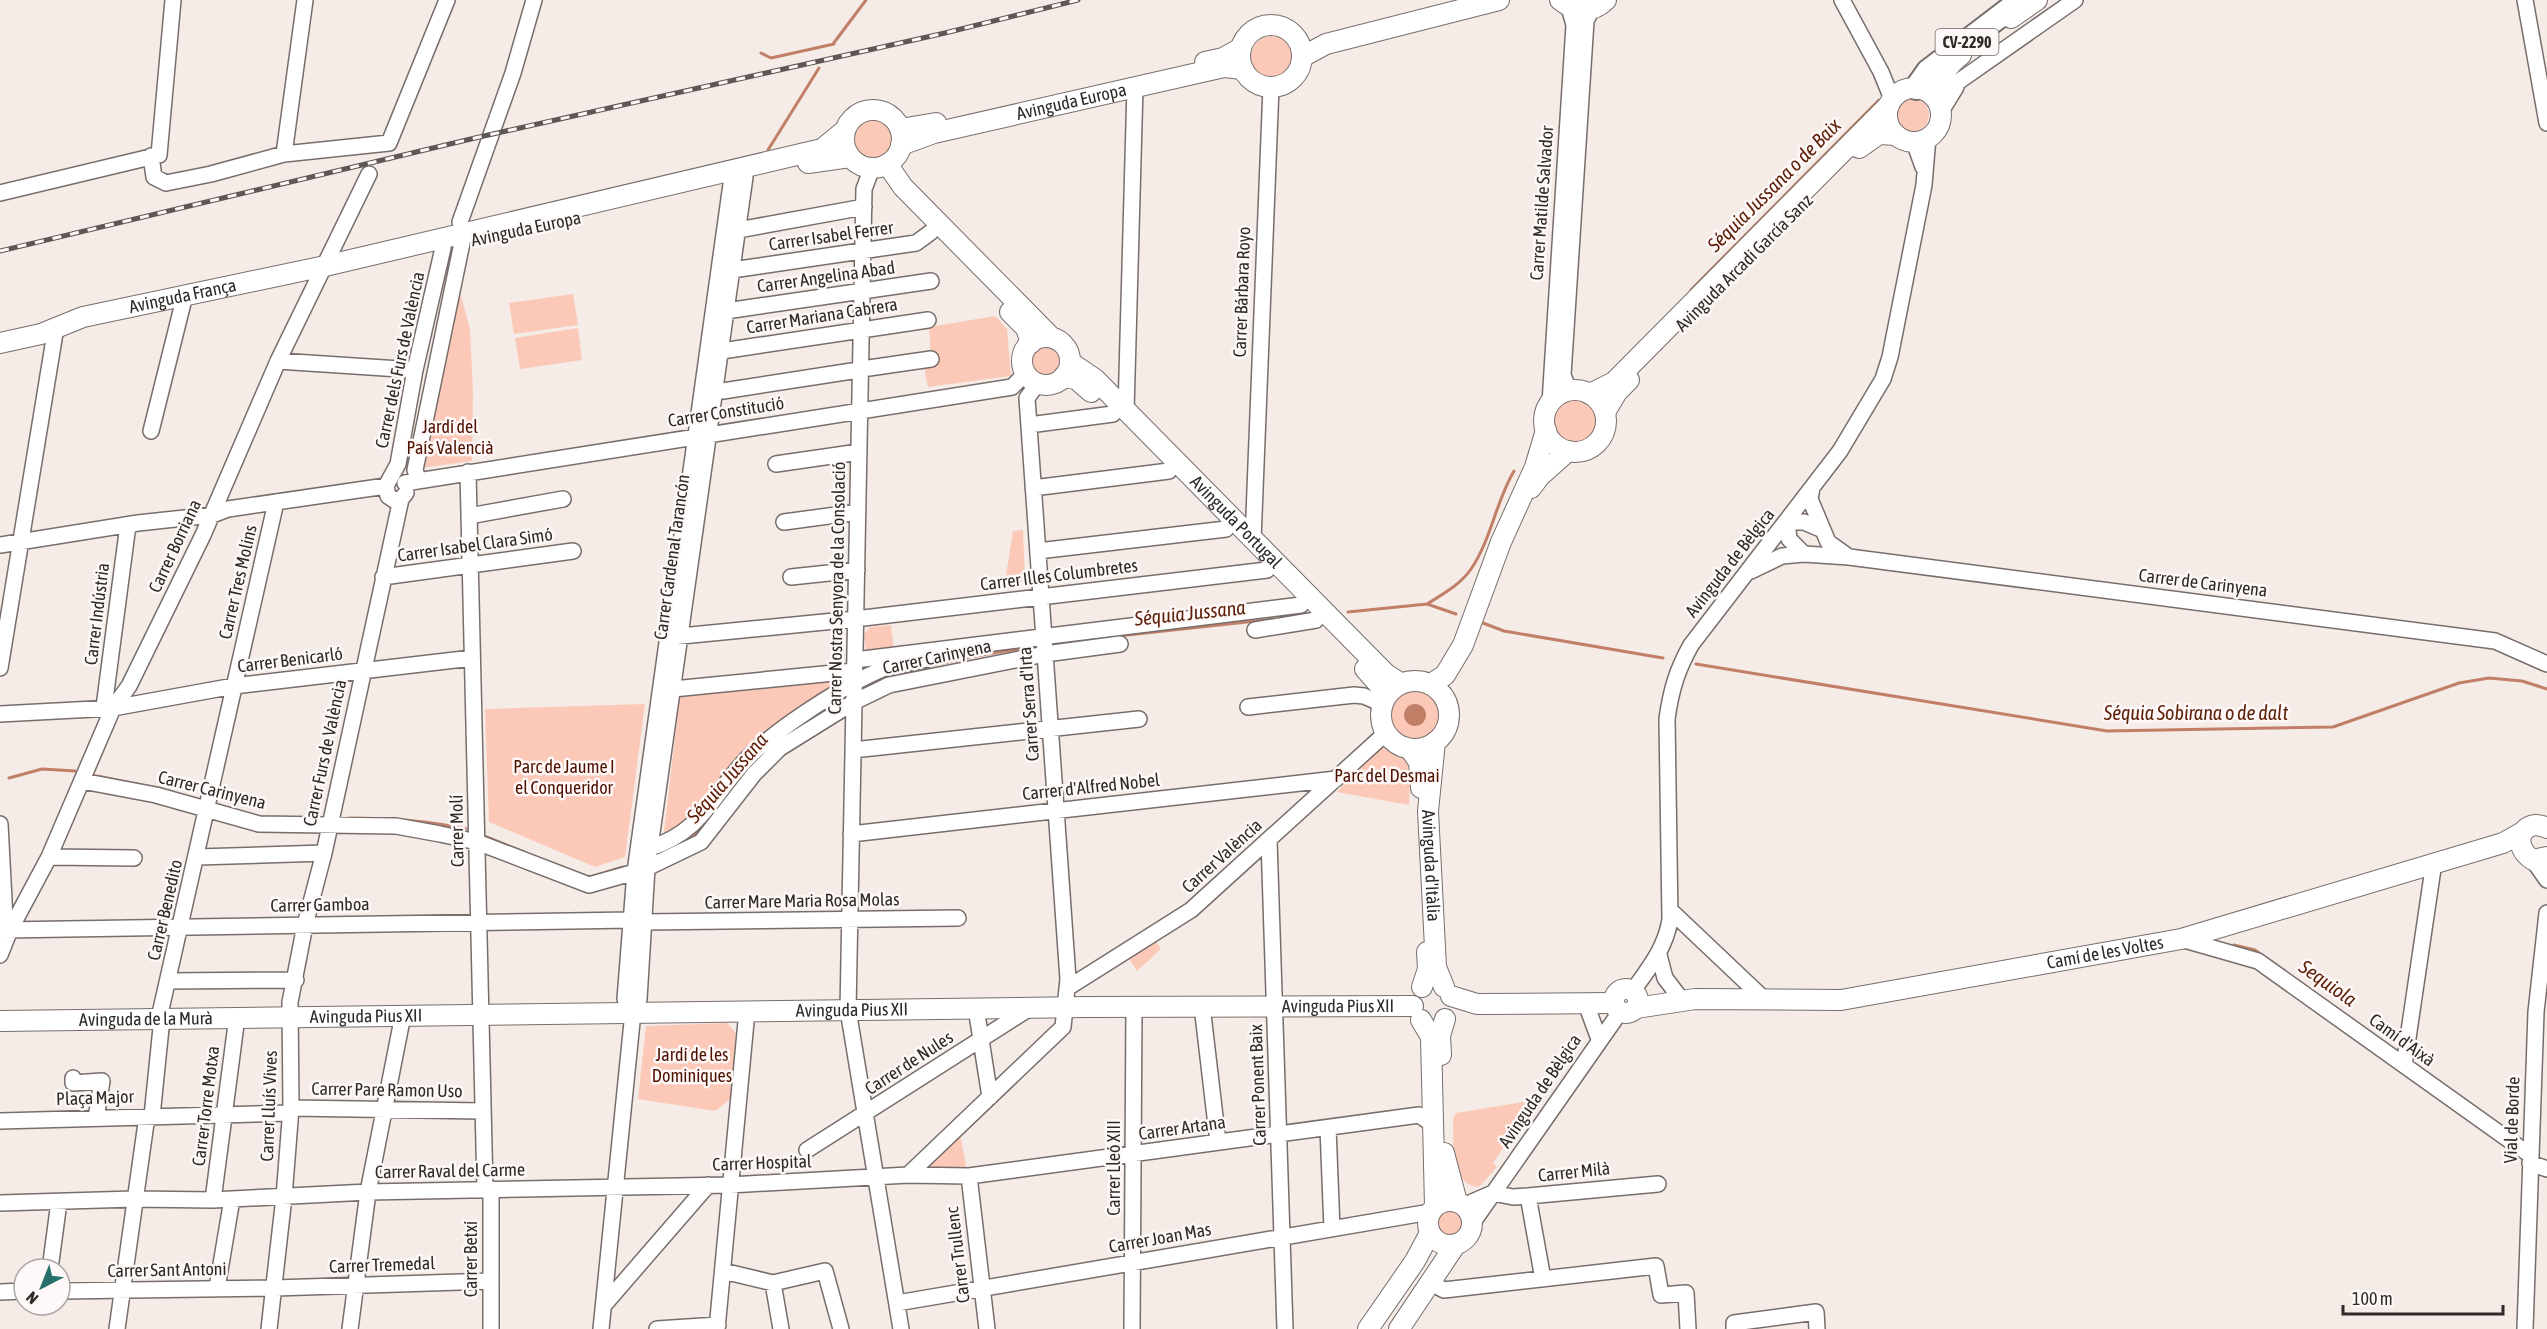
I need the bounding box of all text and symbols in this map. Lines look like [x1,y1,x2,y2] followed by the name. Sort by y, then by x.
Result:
[1936,29,1998,55] road number: CV-2290
[1014,79,1128,124] street label: Avinguda Europa
[1702,113,1846,257] water label: Séquia Jussana o de Baix
[1526,124,1557,281] street label: Carrer Matilde Salvador
[1671,189,1817,336] street label: Avinguda Arcadi García Sanz
[469,207,583,250] street label: Avinguda Europa
[767,216,895,255] street label: Carrer Isabel Ferrer
[1229,226,1254,358] street label: Carrer Bárbara Royo
[756,256,896,297] street label: Carrer Angelina Abad
[371,270,428,450] street label: Carrer dels Furs de València
[127,274,238,317] street label: Avinguda França
[745,293,899,338] street label: Carrer Mariana Cabrera
[666,392,785,431] street label: Carrer Constitució
[406,416,494,458] park label: Jardí del País Valencià
[824,461,849,714] street label: Carrer Nostra Senyora de la Consolació
[1186,471,1287,572] street label: Avinguda Portugal
[650,473,694,641] street label: Carrer Cardenal Tarancón
[144,496,205,596] street label: Carrer Borriana
[1681,504,1779,621] street label: Avinguda de Bèlgica
[214,523,261,641] street label: Carrer Tres Molins
[396,523,554,566] street label: Carrer Isabel Clara Simó
[979,554,1139,595] street label: Carrer Illes Columbretes
[80,562,113,666] street label: Carrer Indústria
[2138,564,2269,601] street label: Carrer de Carinyena
[1132,595,1247,630] water label: Séquia Jussana
[881,635,993,678] street label: Carrer Carinyena
[236,643,344,676] street label: Carrer Benicarló
[1014,646,1043,762] street label: Carrer Serra d'Irta
[299,678,350,828] street label: Carrer Furs de València
[2103,701,2288,724] water label: Séquia Sobirana o de dalt
[681,728,772,828] water label: Séquia Jussana
[513,756,615,798] park label: Parc de Jaume I el Conqueridor
[1334,765,1440,786] park label: Parc del Desmai
[156,766,268,813] street label: Carrer Carinyena
[1021,769,1161,804] street label: Carrer d'Alfred Nobel
[445,795,468,867] street label: Carrer Molí
[1418,809,1445,922] street label: Avinguda d'Itàlia
[1177,814,1266,897] street label: Carrer València
[143,857,186,962] street label: Carrer Benedito
[704,888,900,913] street label: Carrer Mare Maria Rosa Molas
[270,893,370,916] street label: Carrer Gamboa
[2045,931,2165,973] street label: Camí de les Voltes
[2294,954,2361,1011] water label: Sequiola
[1282,995,1394,1016] street label: Avinguda Pius XII
[796,998,908,1021] street label: Avinguda Pius XII
[310,1005,422,1027] street label: Avinguda Pius XII
[79,1007,213,1030] street label: Avinguda de la Murà
[2365,1009,2439,1070] street label: Camí d'Aixà
[1245,1024,1270,1146] street label: Carrer Ponent Baix
[861,1026,957,1099] street label: Carrer de Nules
[1494,1030,1585,1151] street label: Avinguda de Bèlgica
[652,1044,732,1086] park label: Jardí de les Dominiques
[188,1045,223,1167] street label: Carrer Torre Motxa
[256,1050,281,1162] street label: Carrer Lluís Vives
[2499,1076,2524,1164] street label: Vial de Borde
[311,1078,463,1101] street label: Carrer Pare Ramon Uso
[56,1086,135,1109] street label: Plaça Major
[1137,1111,1227,1144] street label: Carrer Artana
[1103,1120,1124,1216] street label: Carrer Lleó XIII
[712,1150,812,1175] street label: Carrer Hospital
[1537,1157,1611,1186] street label: Carrer Milà
[375,1159,525,1182] street label: Carrer Raval del Carme
[941,1205,974,1304] street label: Carrer Trullenc
[1107,1218,1213,1257] street label: Carrer Joan Mas
[460,1221,481,1297] street label: Carrer Betxí
[329,1252,436,1277] street label: Carrer Tremedal
[12,1257,72,1317] north arrow
[107,1258,227,1281] street label: Carrer Sant Antoni
[2343,1278,2504,1316] scale bar
[22,1288,41,1308] text: N
[2352,1288,2393,1309] text: 100 m

